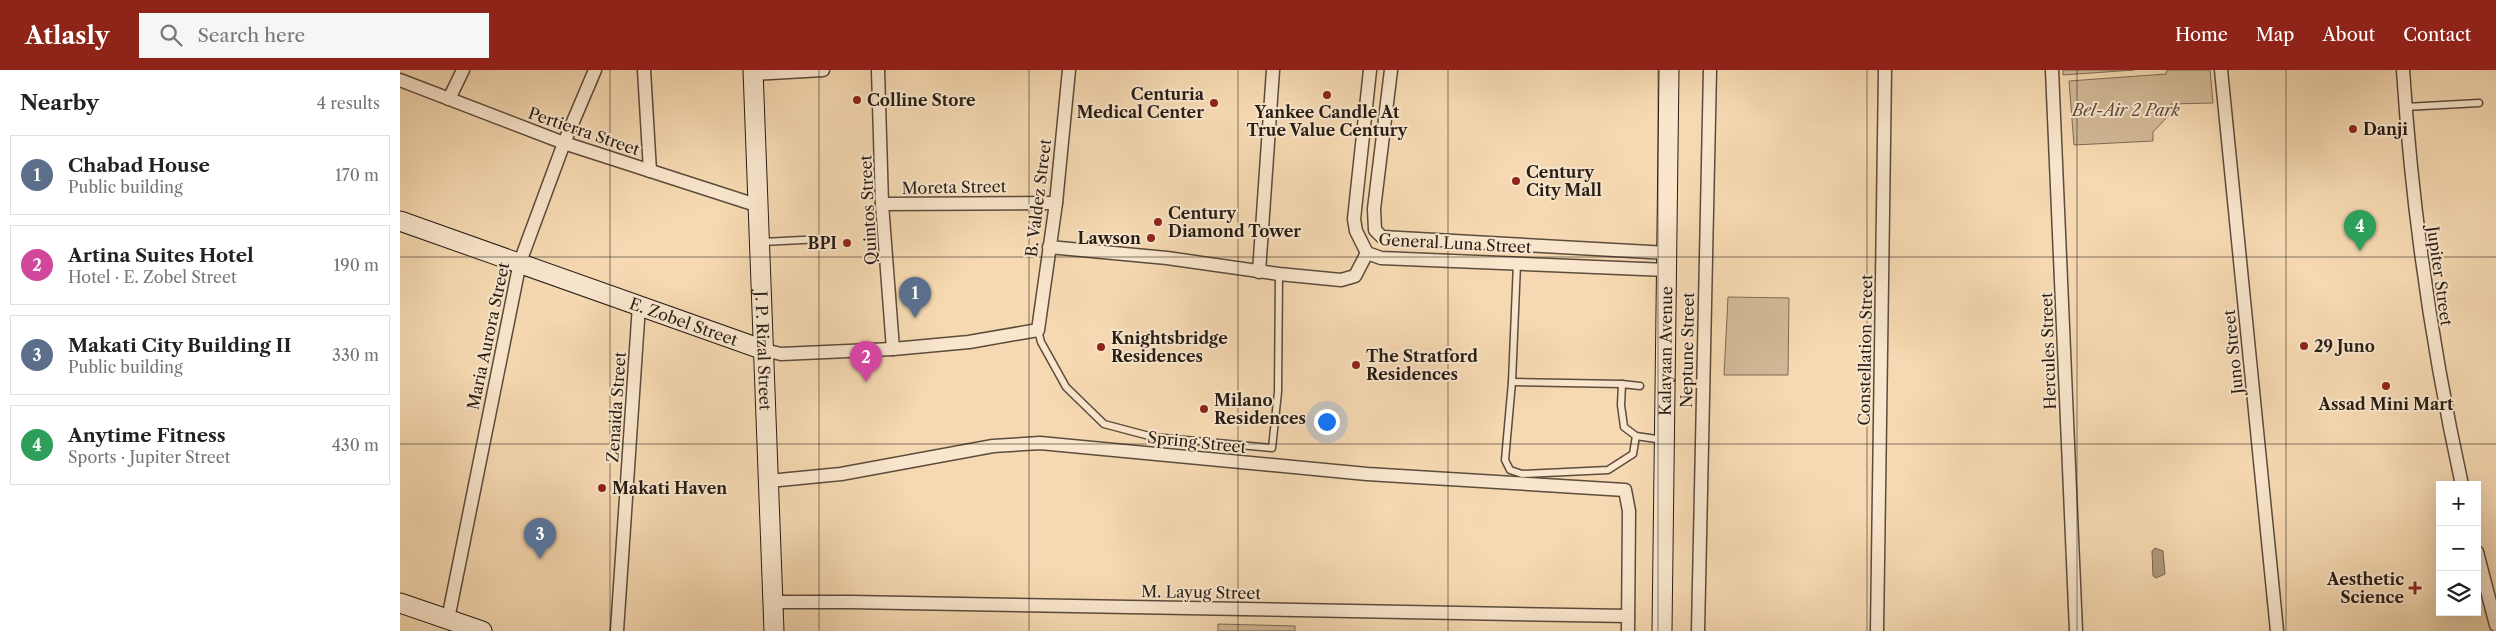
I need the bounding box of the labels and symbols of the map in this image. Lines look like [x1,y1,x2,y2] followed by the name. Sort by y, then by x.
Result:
[1077,84,1205,122] place label: Centuria Medical Center
[1321,89,1333,101] marker: Yankee Candle At True Value Century
[867,90,976,110] place label: Colline Store
[851,94,863,106] marker: Colline Store
[1208,97,1220,109] marker: Centuria Medical Center
[2070,100,2180,120] park label: Bel-Air 2 Park
[1247,102,1409,140] place label: Yankee Candle At True Value Century
[526,103,643,160] street label: Pertierra Street
[2363,119,2408,139] place label: Danji
[2347,123,2359,135] marker: Danji
[1021,137,1055,258] street label: B. Valdez Street
[855,154,881,265] street label: Quintos Street
[1526,162,1602,200] place label: Century City Mall
[1510,175,1522,187] marker: Century City Mall
[902,176,1007,198] street label: Moreta Street
[1168,203,1301,241] place label: Century Diamond Tower
[2344,210,2376,251] pin: 4
[1152,216,1164,228] marker: Century Diamond Tower
[2423,222,2457,328] street label: Jupiter Street
[1077,228,1141,248] place label: Lawson
[1378,229,1532,257] street label: General Luna Street
[1145,232,1157,244] marker: Lawson
[808,233,837,253] place label: BPI
[841,237,853,249] marker: BPI
[463,260,513,412] street label: Maria Aurora Street
[1854,274,1876,426] street label: Constellation Street
[899,277,931,318] pin: 1
[1655,286,1676,416] street label: Kalayaan Avenue
[751,288,776,411] street label: J. P. Rizal Street
[1676,292,1698,408] street label: Neptune Street
[2036,292,2060,410] street label: Hercules Street
[627,293,741,350] street label: E. Zobel Street
[2219,308,2248,398] street label: Juno Street
[1111,328,1228,366] place label: Knightsbridge Residences
[2314,336,2375,356] place label: 29 Juno
[2298,340,2310,352] marker: 29 Juno
[850,341,882,382] pin: 2
[1095,341,1107,353] marker: Knightsbridge Residences
[1366,346,1478,384] place label: The Stratford Residences
[602,351,630,463] street label: Zenaida Street
[1350,359,1362,371] marker: The Stratford Residences
[2380,380,2392,392] marker: Assad Mini Mart
[1214,390,1306,428] place label: Milano Residences
[2318,394,2454,414] place label: Assad Mini Mart
[1198,403,1210,415] marker: Milano Residences
[1314,409,1340,435] your location
[1147,427,1248,457] street label: Spring Street
[612,478,727,498] place label: Makati Haven
[596,482,608,494] marker: Makati Haven
[524,518,556,559] pin: 3
[2326,569,2404,607] place label: Aesthetic Science
[1141,581,1261,603] street label: M. Layug Street
[2408,581,2422,595] marker: Aesthetic Science

